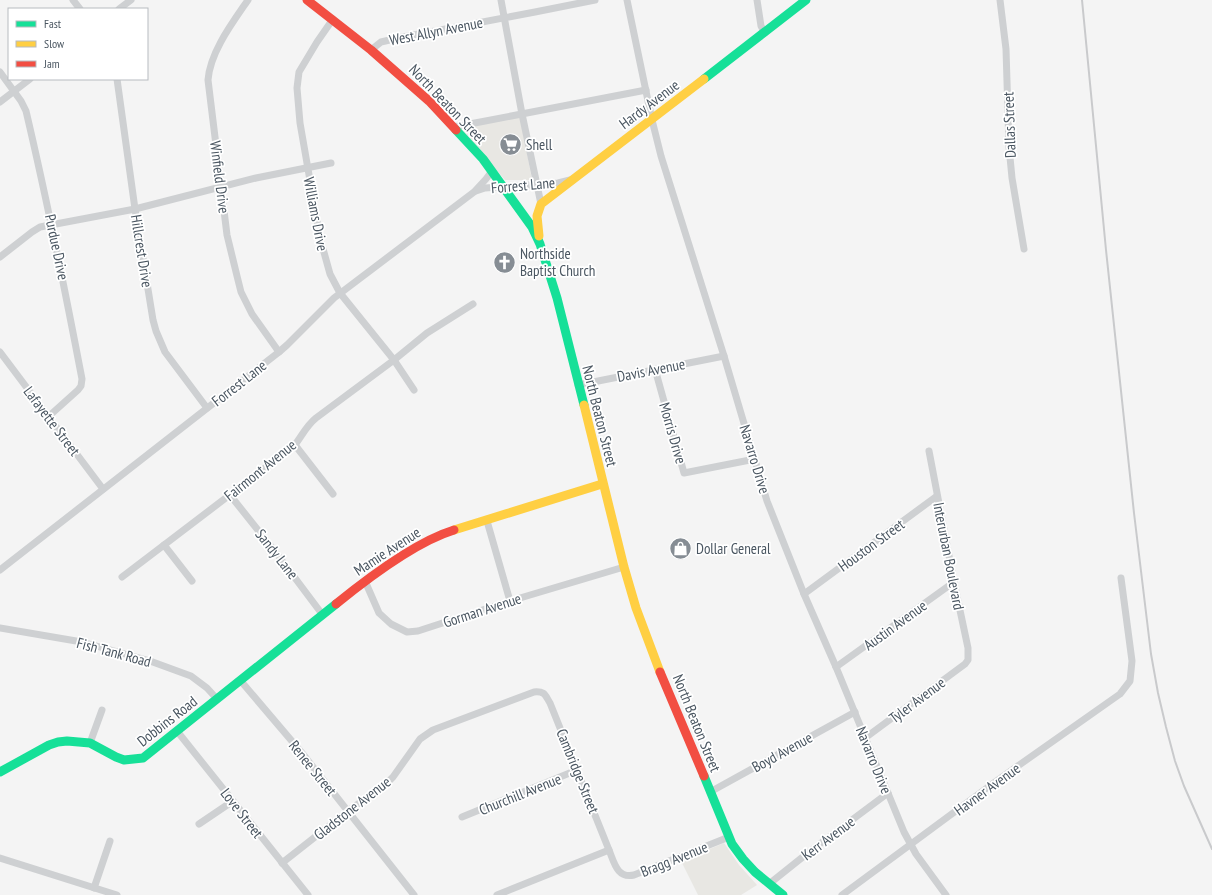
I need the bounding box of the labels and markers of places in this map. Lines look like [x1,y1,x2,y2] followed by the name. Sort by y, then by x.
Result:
[497,131,523,157] supermarket icon: Shell
[526,135,553,154] place label: Shell
[520,244,595,280] place label: Northside Baptist Church
[491,249,517,275] church icon: Northside Baptist Church
[667,535,693,561] shop icon: Dollar General
[696,539,771,558] place label: Dollar General

